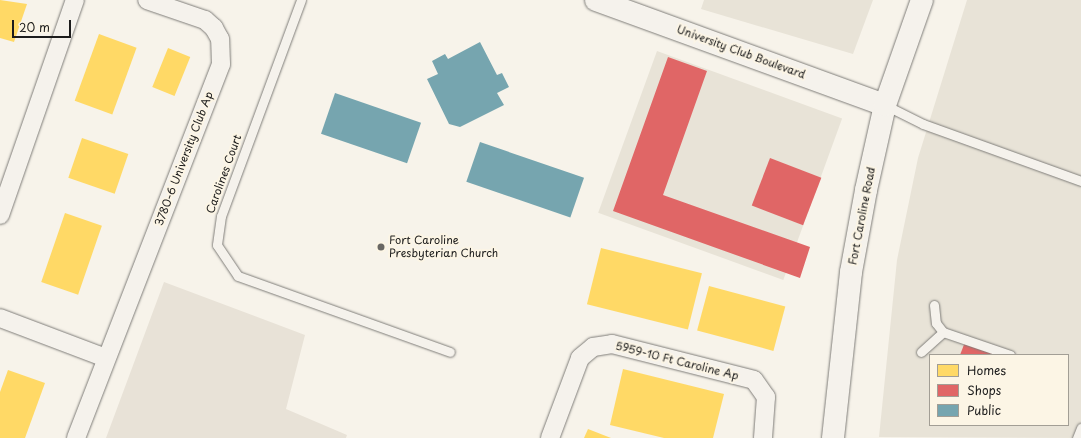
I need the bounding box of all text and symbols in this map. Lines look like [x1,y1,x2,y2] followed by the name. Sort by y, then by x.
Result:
[14,12,73,38] scale bar
[19,18,50,36] text: 20 m
[675,23,807,81] street label: University Club Boulevard
[152,90,216,228] street label: 3780-6 University Club Ap
[204,133,244,215] street label: Carolines Court
[846,166,878,266] street label: Fort Caroline Road
[389,234,498,260] place label: Fort Caroline Presbyterian Church
[376,242,386,252] marker: Fort Caroline Presbyterian Church
[614,339,740,383] street label: 5959-10 Ft Caroline Ap
[929,354,1069,426] legend
[967,361,1006,379] text: Homes
[967,381,1001,399] text: Shops
[967,401,1001,419] text: Public

